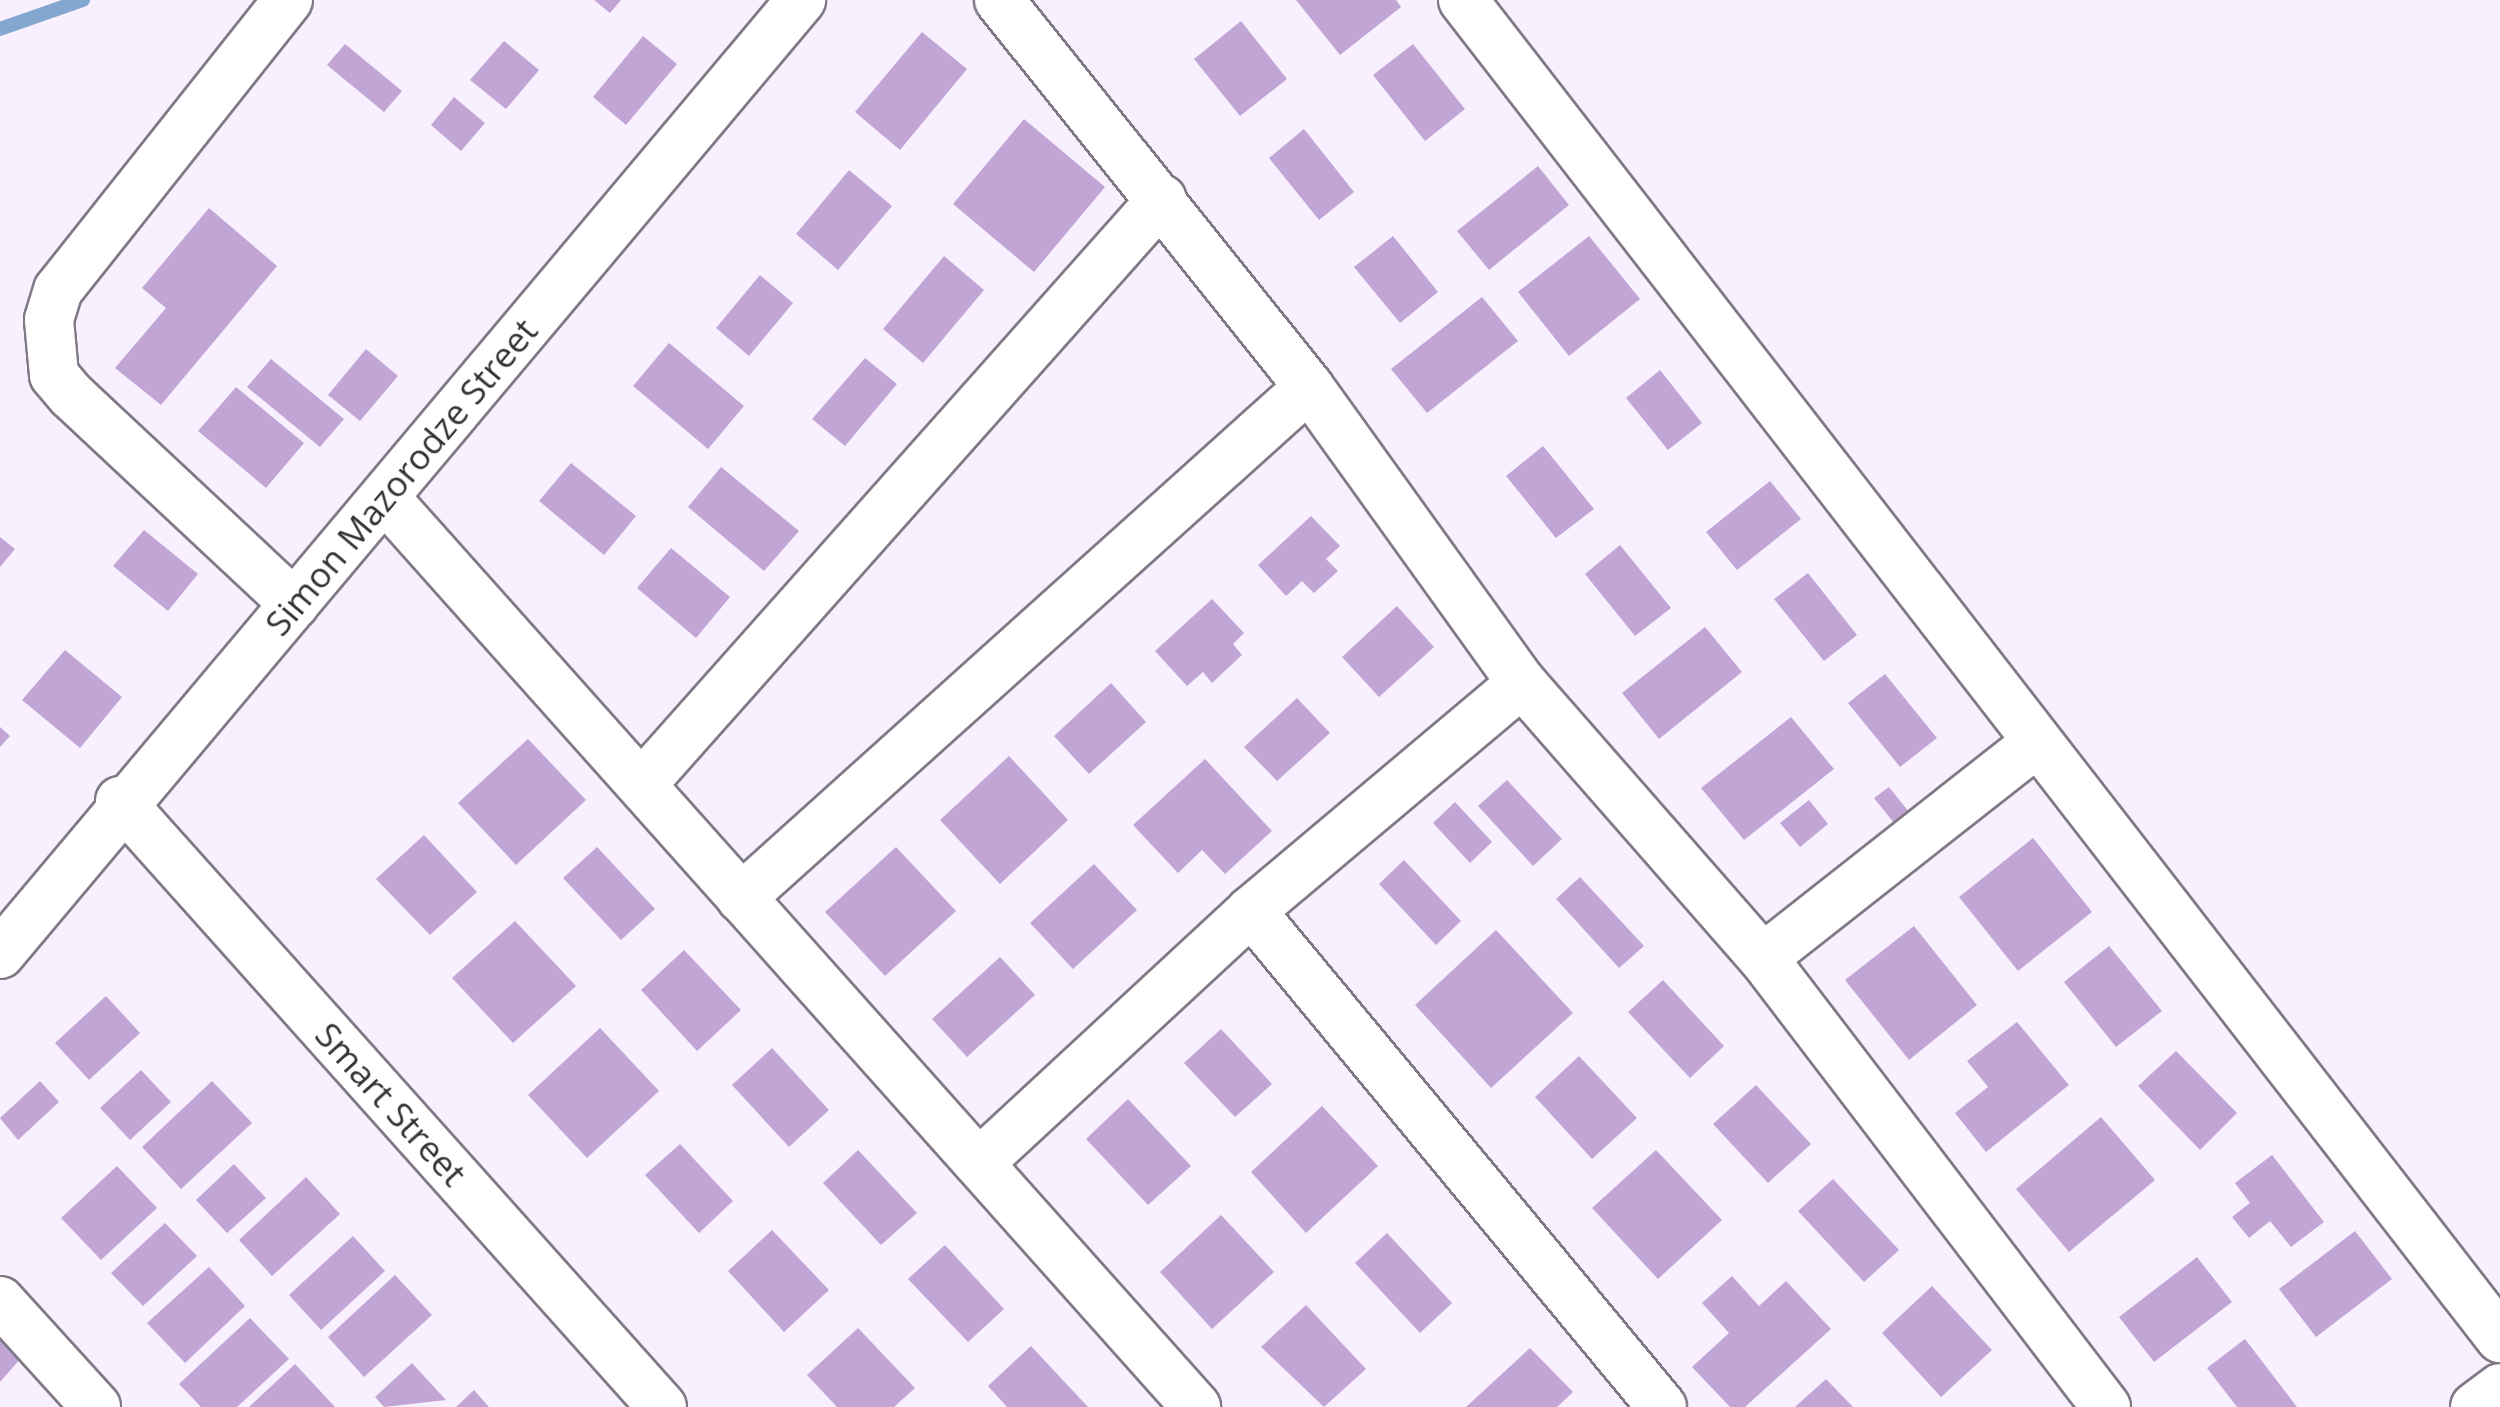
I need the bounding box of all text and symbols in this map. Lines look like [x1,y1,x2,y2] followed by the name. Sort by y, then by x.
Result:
[256,310,546,644] street label: Simon Mazorodze Street
[307,1014,475,1194] street label: Smart Street

